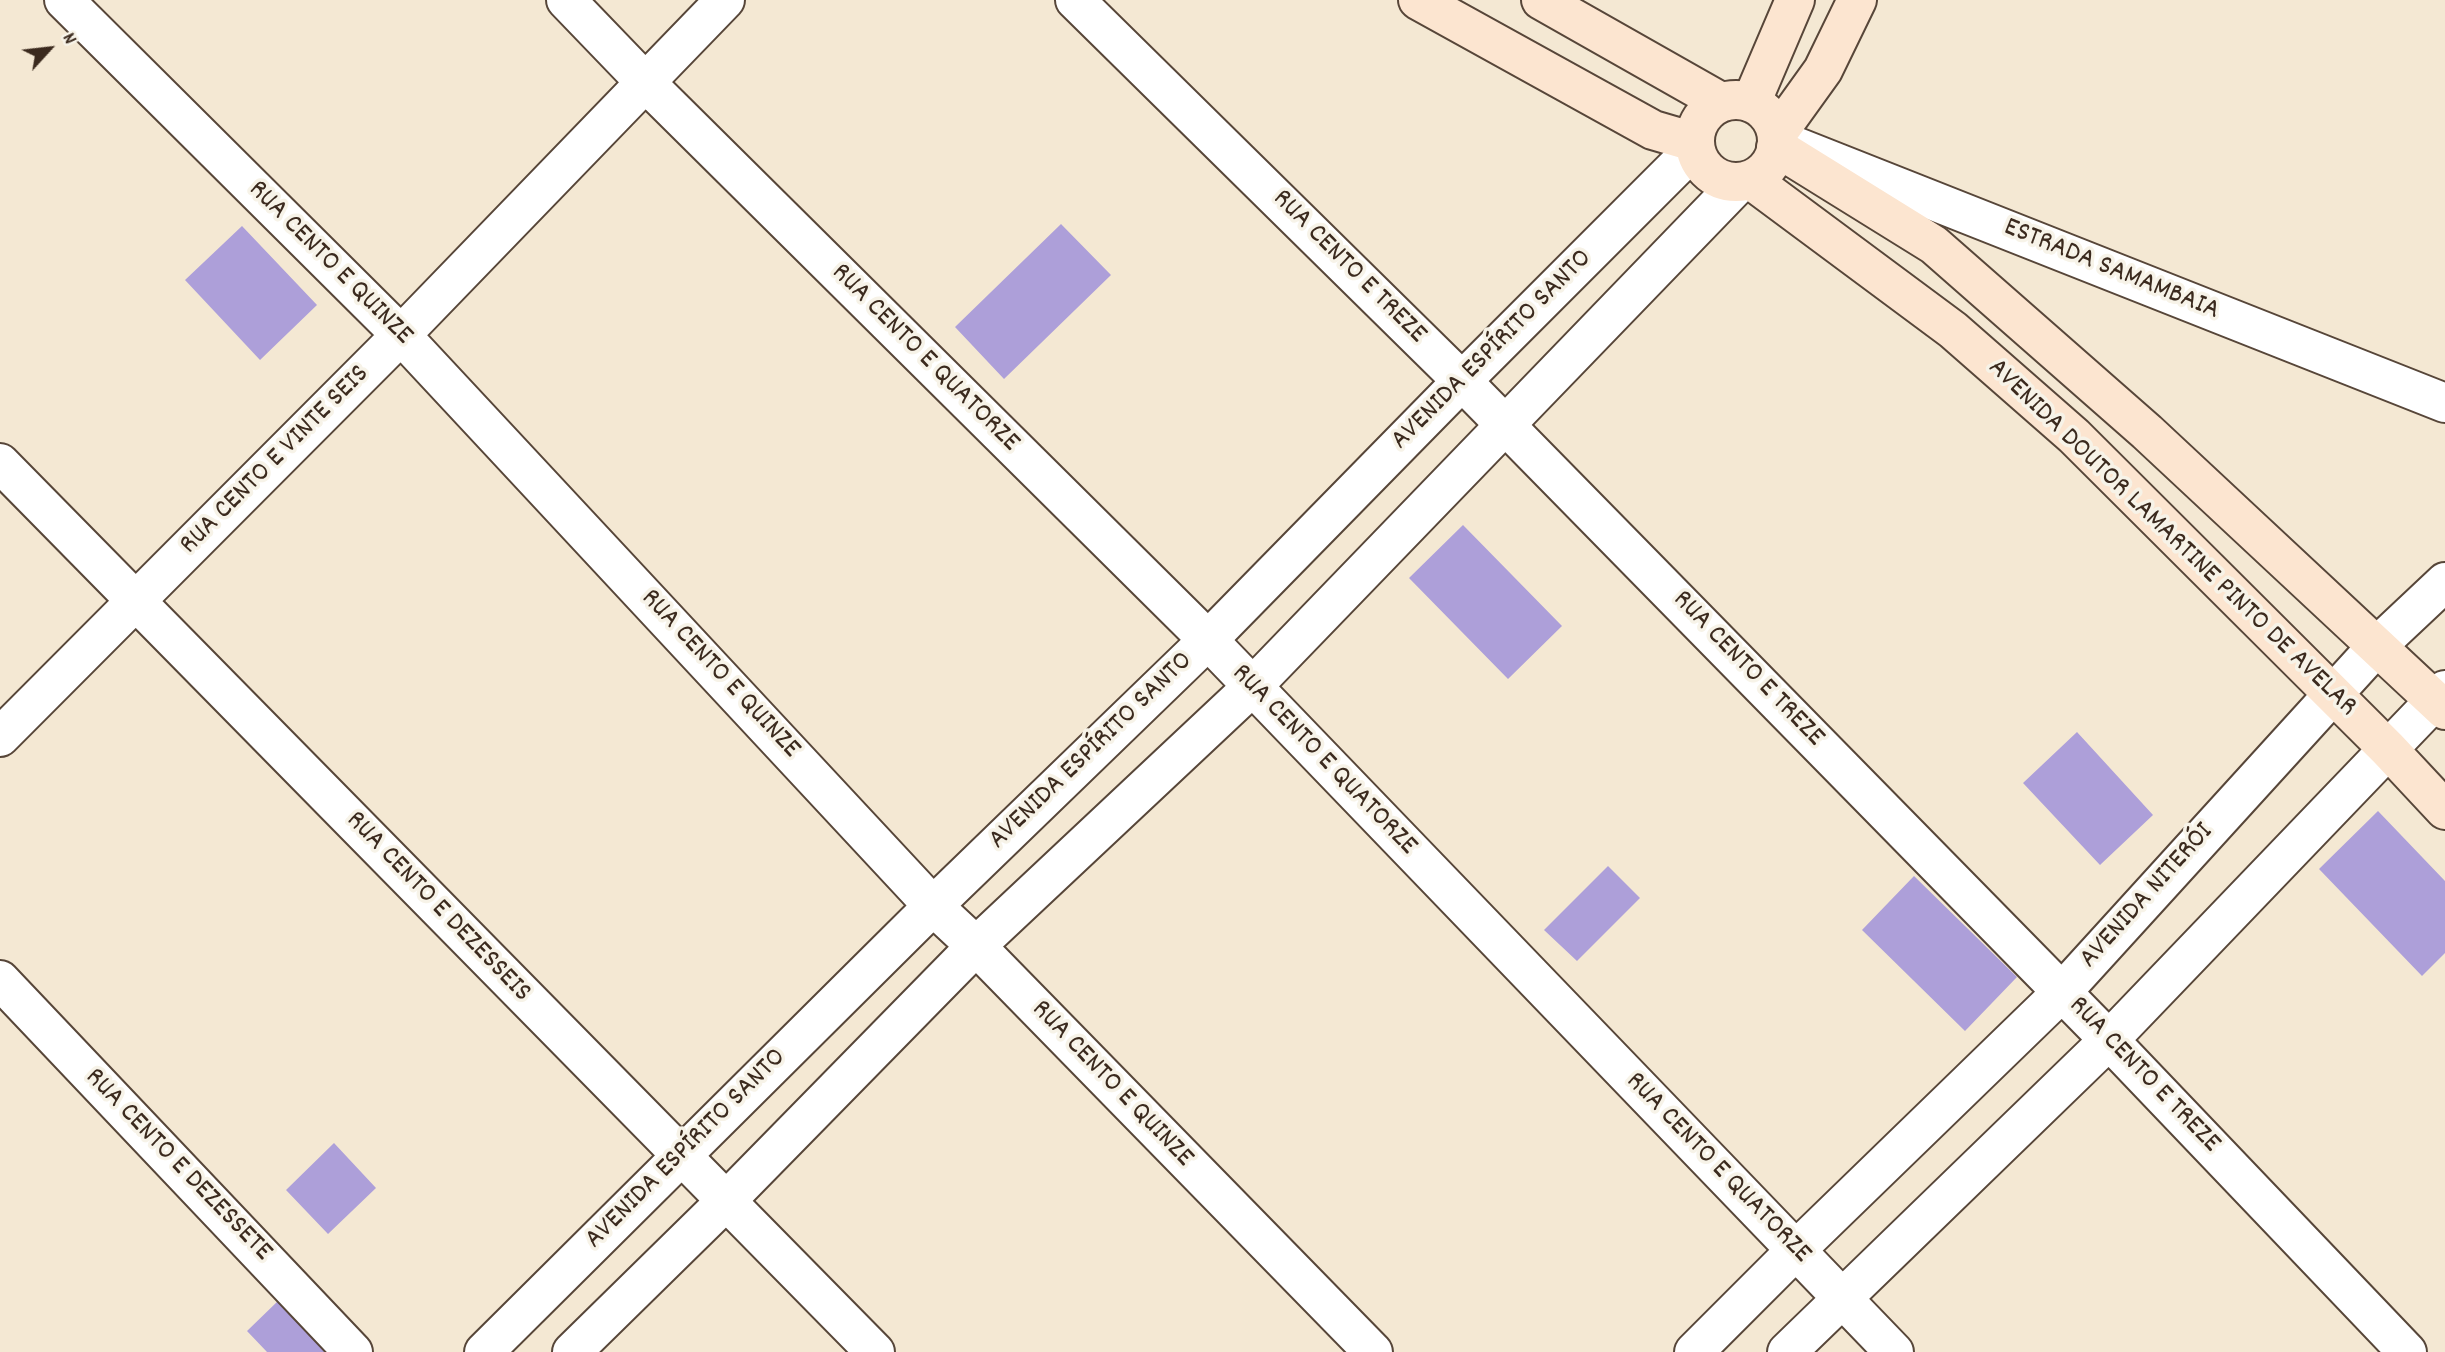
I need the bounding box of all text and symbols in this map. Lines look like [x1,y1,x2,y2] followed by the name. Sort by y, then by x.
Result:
[14,14,84,84] north arrow
[54,29,82,50] text: N
[240,175,418,353] street label: RUA CENTO E QUINZE
[1264,184,1432,352] street label: RUA CENTO E TREZE
[1998,212,2224,330] street label: ESTRADA SAMAMBAIA
[1385,243,1601,459] street label: AVENIDA ESPÍRITO SANTO
[823,258,1025,460] street label: RUA CENTO E QUATORZE
[1979,353,2363,725] street label: AVENIDA DOUTOR LAMARTINE PINTO DE AVELAR
[174,359,378,563] street label: RUA CENTO E VINTE SEIS
[632,583,806,767] street label: RUA CENTO E QUINZE
[1664,585,1830,755] street label: RUA CENTO E TREZE
[983,646,1201,858] street label: AVENIDA ESPÍRITO SANTO
[1223,658,1423,864] street label: RUA CENTO E QUATORZE
[337,805,537,1011] street label: RUA CENTO E DEZESSEIS
[2074,817,2222,977] street label: AVENIDA NITERÓI
[2060,991,2226,1161] street label: RUA CENTO E TREZE
[1023,994,1199,1176] street label: RUA CENTO E QUINZE
[579,1042,795,1258] street label: AVENIDA ESPÍRITO SANTO
[76,1062,278,1270] street label: RUA CENTO E DEZESSETE
[1617,1066,1817,1272] street label: RUA CENTO E QUATORZE

